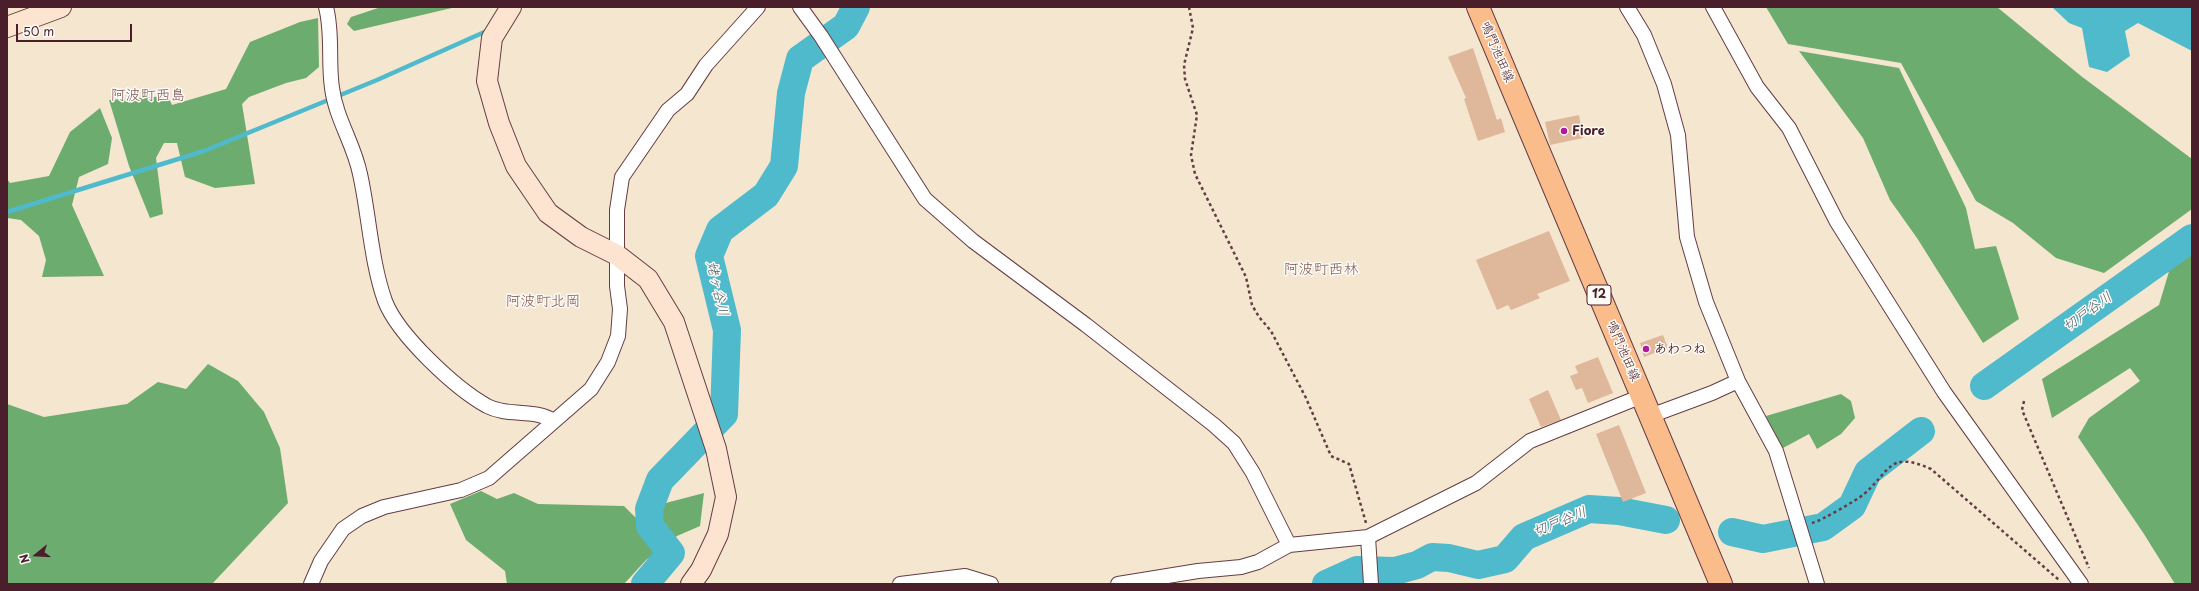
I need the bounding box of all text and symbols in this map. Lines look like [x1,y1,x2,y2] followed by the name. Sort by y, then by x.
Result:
[18,16,134,42] scale bar
[1477,19,1517,85] street label: 鳴門池田線
[23,22,54,40] text: 50 m
[111,87,185,105] district label: 阿波町西島
[1572,123,1605,139] place label: Fiore
[1559,126,1569,136] marker: Fiore
[703,260,731,318] water label: 姥ヶ谷川
[1284,261,1358,279] district label: 阿波町西林
[1587,285,1611,305] road number: 12
[2060,289,2116,335] water label: 切戸谷川
[506,293,580,311] district label: 阿波町北岡
[1603,318,1643,384] street label: 鳴門池田線
[1654,341,1706,357] place label: あわつね
[1641,344,1651,354] marker: あわつね
[1531,504,1589,540] water label: 切戸谷川
[16,535,56,575] north arrow
[15,552,34,566] text: N

